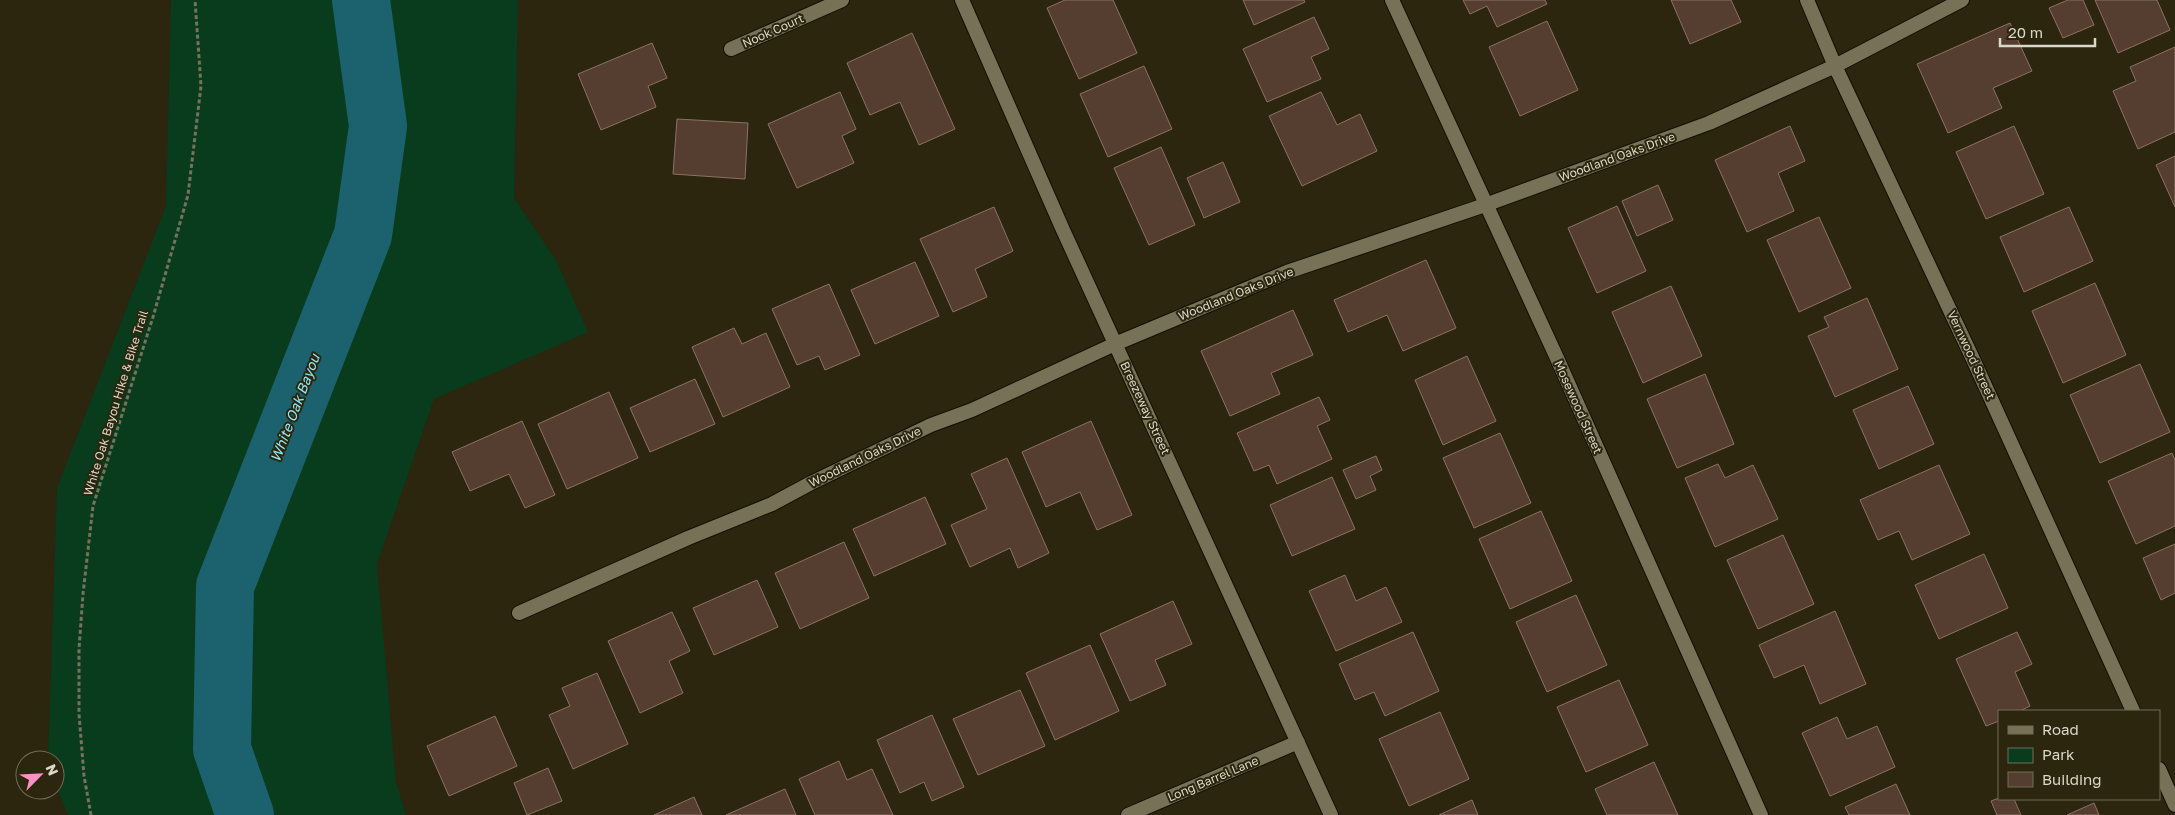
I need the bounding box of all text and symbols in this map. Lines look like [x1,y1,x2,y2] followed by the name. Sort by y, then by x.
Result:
[740,10,806,51] street label: Nook Court
[2000,15,2095,47] scale bar
[2008,23,2043,41] text: 20 m
[1557,128,1677,185] street label: Woodland Oaks Drive
[1176,264,1296,323] street label: Woodland Oaks Drive
[80,308,151,497] street label: White Oak Bayou Hike & Bike Trail
[1944,308,1999,402] street label: Vernwood Street
[266,350,323,464] water label: White Oak Bayou
[1551,358,1606,456] street label: Mosewood Street
[1117,359,1174,457] street label: Breezeway Street
[806,423,923,490] street label: Woodland Oaks Drive
[1998,710,2160,800] legend
[2042,720,2079,738] text: Road
[2042,745,2075,763] text: Park
[15,750,65,800] north arrow
[1165,753,1261,805] street label: Long Barrel Lane
[42,761,62,778] text: N
[2042,770,2102,788] text: Building

